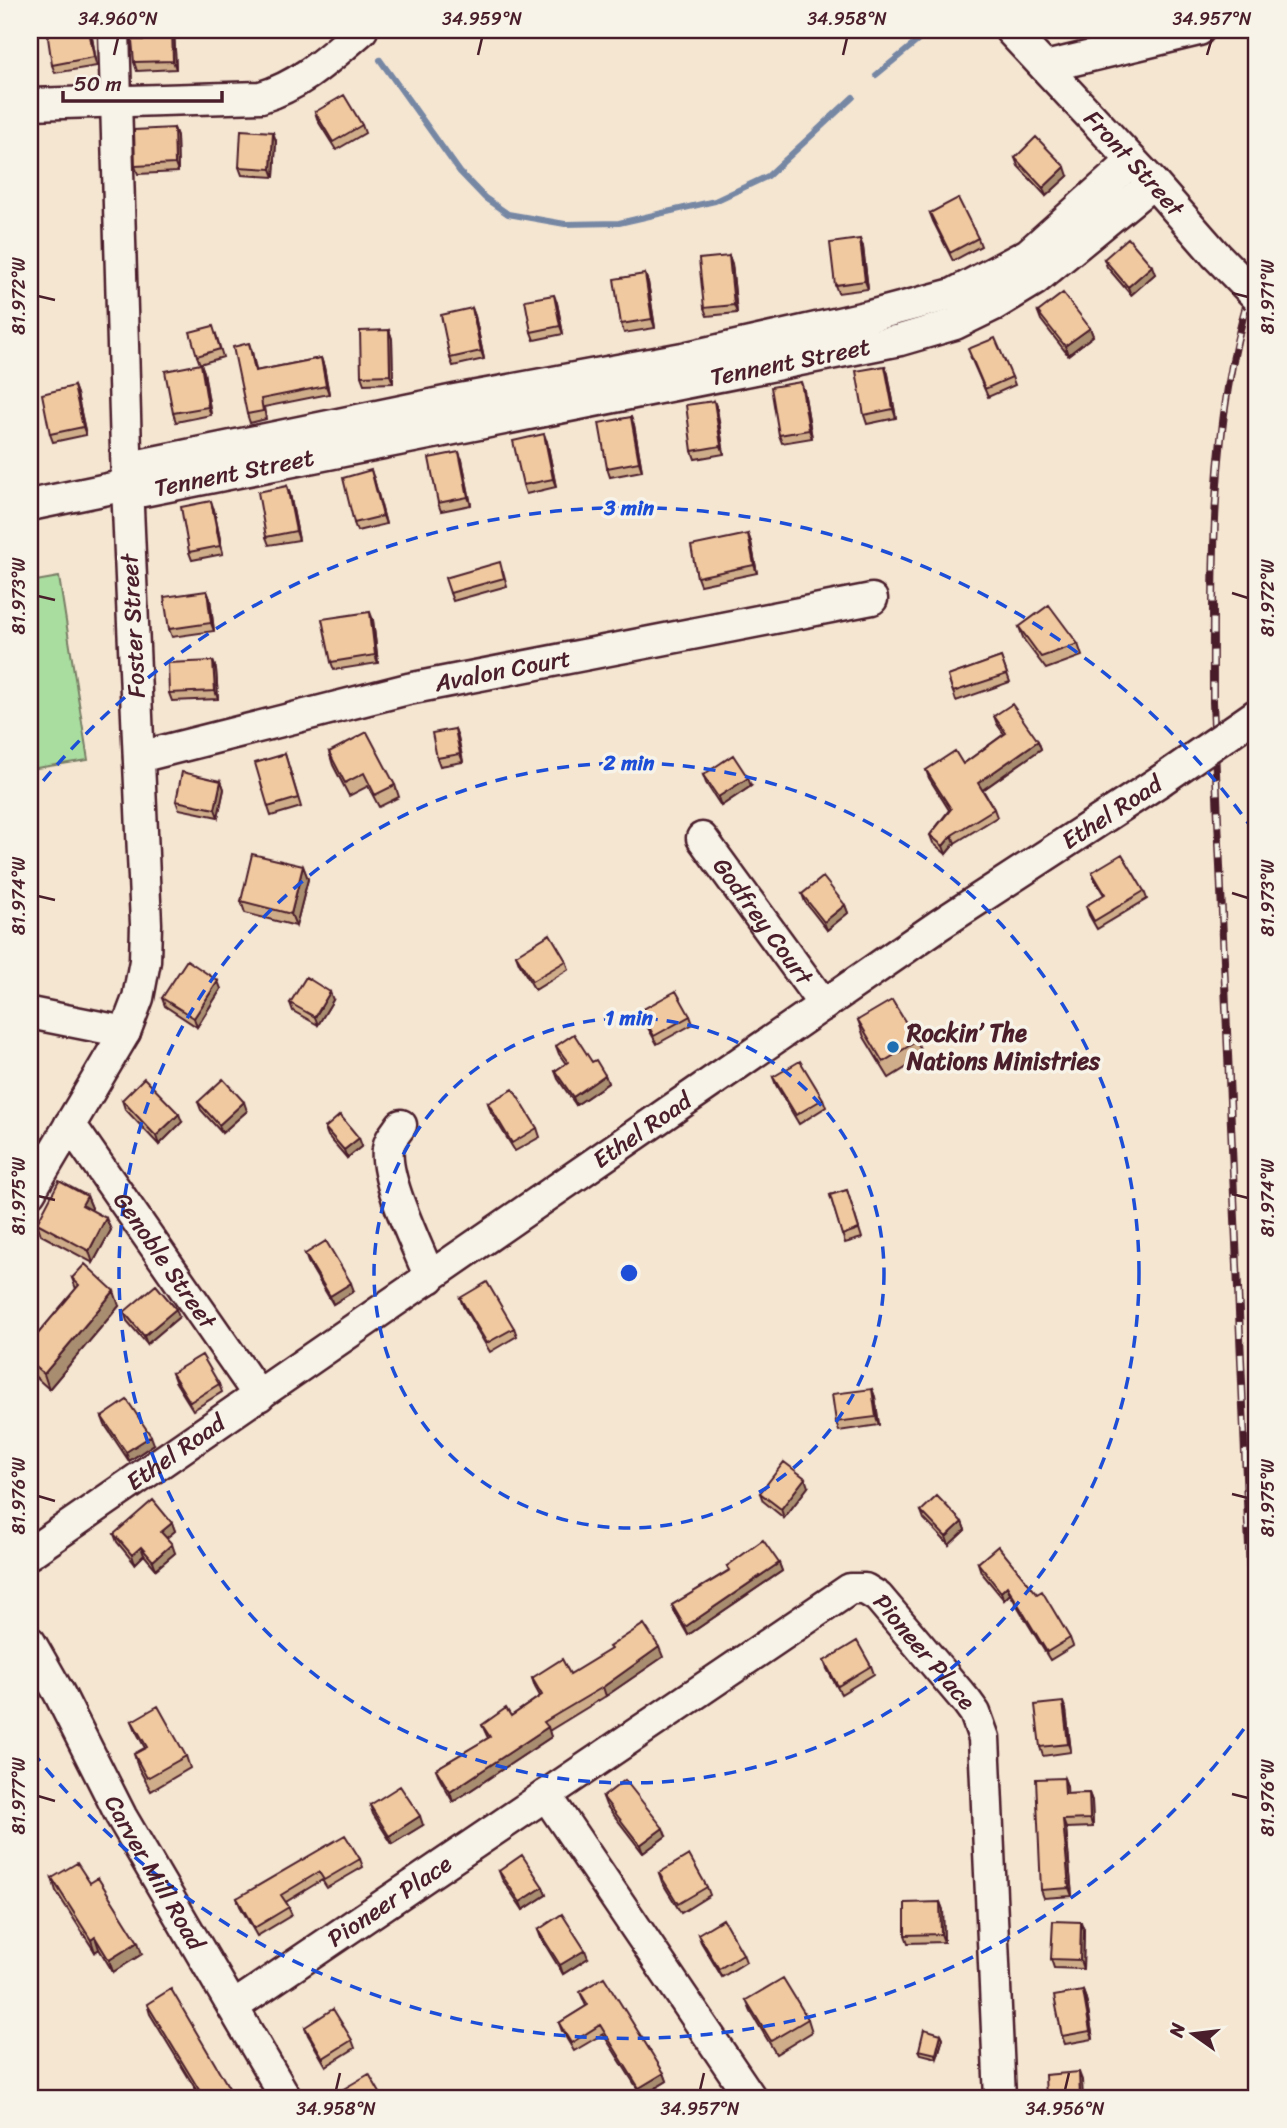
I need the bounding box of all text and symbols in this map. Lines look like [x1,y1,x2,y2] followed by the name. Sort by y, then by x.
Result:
[78,3,158,35] text: 34.960°N
[442,3,522,35] text: 34.959°N
[807,3,887,35] text: 34.958°N
[1172,3,1252,35] text: 34.957°N
[63,60,222,104] scale bar
[74,65,122,103] text: 50 m
[1073,100,1196,228] street label: Front Street
[3,256,35,335] text: 81.972°W
[1252,259,1284,334] text: 81.971°W
[707,325,874,398] street label: Tennent Street
[150,436,318,509] street label: Tennent Street
[603,489,655,527] text: 3 min
[108,552,158,699] street label: Foster Street
[3,556,35,634] text: 81.973°W
[1252,558,1284,637] text: 81.972°W
[430,637,574,705] street label: Avalon Court
[603,744,655,782] text: 2 min
[1053,763,1173,861] street label: Ethel Road
[701,848,825,995] street label: Godfrey Court
[3,856,35,935] text: 81.974°W
[1252,858,1284,936] text: 81.973°W
[605,999,654,1037] text: 1 min
[906,1012,1101,1082] place label: Rockin’ The Nations Ministries
[885,1039,901,1055] marker: Rockin’ The Nations Ministries
[584,1079,703,1180] street label: Ethel Road
[3,1156,35,1235] text: 81.975°W
[1252,1158,1284,1237] text: 81.974°W
[102,1183,228,1339] street label: Genoble Street
[617,1261,641,1285] centre of rings
[117,1402,236,1502] street label: Ethel Road
[3,1456,35,1535] text: 81.976°W
[1252,1458,1284,1537] text: 81.975°W
[862,1583,987,1720] street label: Pioneer Place
[3,1756,35,1835] text: 81.977°W
[1252,1758,1284,1837] text: 81.976°W
[93,1787,217,1960] street label: Carver Mill Road
[318,1843,461,1959] street label: Pioneer Place
[1158,1998,1228,2068] north arrow
[1159,2019,1195,2041] text: N
[296,2093,376,2125] text: 34.958°N
[660,2093,740,2125] text: 34.957°N
[1025,2093,1105,2125] text: 34.956°N

